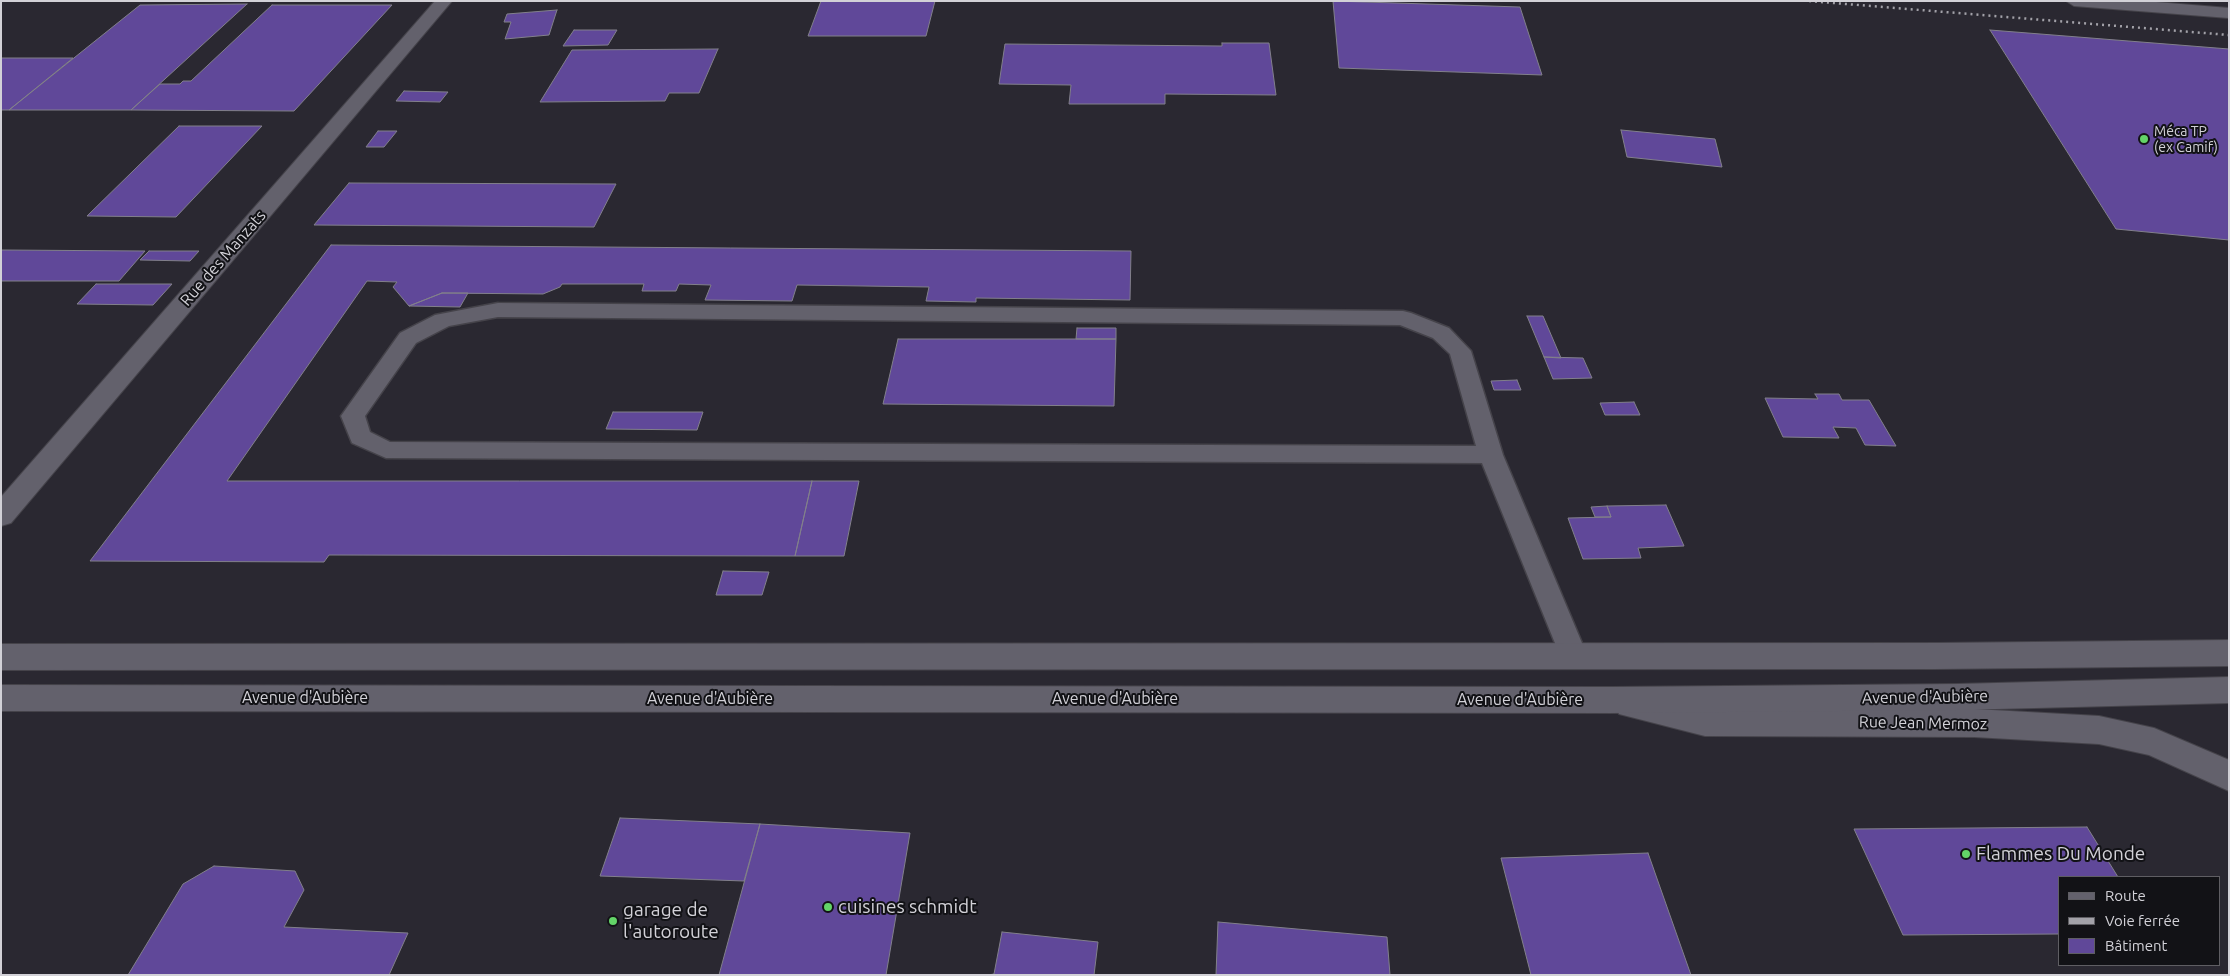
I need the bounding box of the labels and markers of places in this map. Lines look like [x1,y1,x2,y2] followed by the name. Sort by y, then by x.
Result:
[2154,123,2218,156] place label: Méca TP (ex Camif)
[2138,133,2150,145] marker: Méca TP (ex Camif)
[1976,843,2145,865] place label: Flammes Du Monde
[1960,848,1972,860] marker: Flammes Du Monde
[838,896,977,918] place label: cuisines schmidt
[623,899,719,943] place label: garage de l'autoroute
[822,901,834,913] marker: cuisines schmidt
[607,915,619,927] marker: garage de l'autoroute

